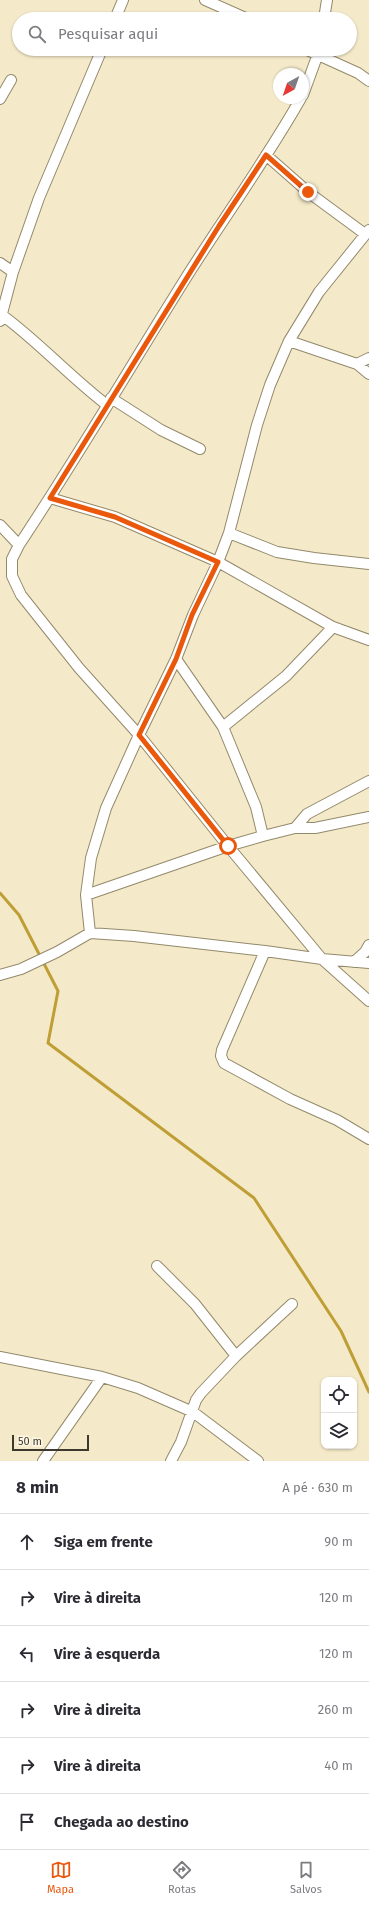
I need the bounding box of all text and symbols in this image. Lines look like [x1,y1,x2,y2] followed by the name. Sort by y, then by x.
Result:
[12,12,357,56] search box
[26,23,48,45] icon: search
[58,25,158,43] text: Pesquisar aqui
[273,68,309,104] north arrow
[299,183,317,201] route end
[219,837,237,855] route start
[321,1377,357,1449] map controls
[321,1377,357,1413] button: locate
[321,1413,357,1449] button: layers
[12,1433,89,1452] scale bar
[18,1435,42,1448] text: 50 m
[16,1477,59,1498] text: 8 min
[282,1480,353,1495] text: A pé · 630 m
[16,1531,38,1553] icon: ahead
[54,1533,153,1551] text: Siga em frente
[324,1534,353,1549] text: 90 m
[16,1587,38,1609] icon: right
[54,1589,141,1607] text: Vire à direita
[319,1590,353,1605] text: 120 m
[16,1643,38,1665] icon: left
[54,1645,160,1663] text: Vire à esquerda
[319,1646,353,1661] text: 120 m
[16,1699,38,1721] icon: right
[54,1701,141,1719] text: Vire à direita
[318,1702,353,1717] text: 260 m
[16,1755,38,1777] icon: right
[54,1757,141,1775] text: Vire à direita
[324,1758,353,1773] text: 40 m
[16,1811,38,1833] icon: arrive
[54,1813,189,1831] text: Chegada ao destino
[47,1859,74,1896] tab: Mapa
[168,1859,196,1896] tab: Rotas
[290,1859,322,1896] tab: Salvos

